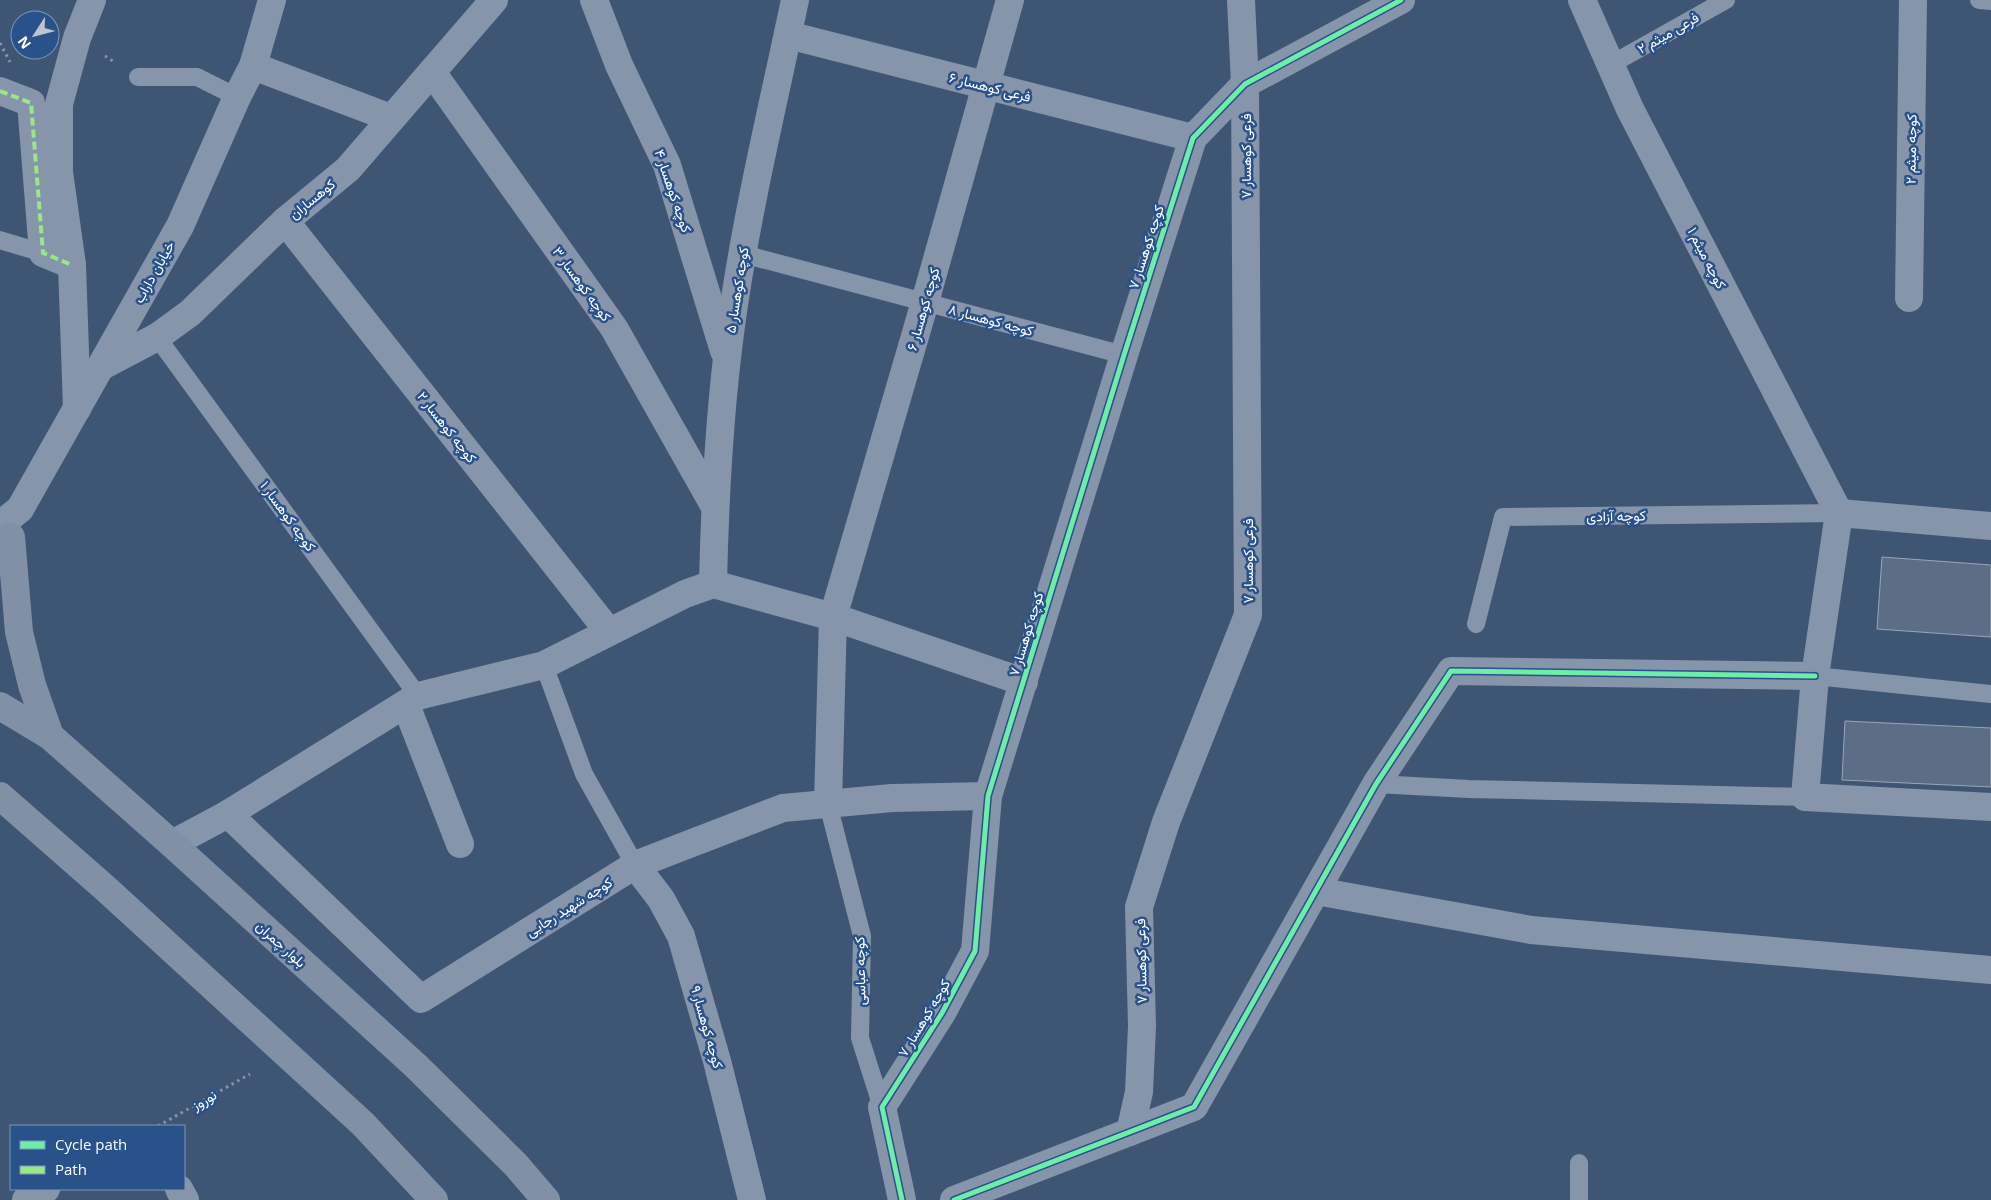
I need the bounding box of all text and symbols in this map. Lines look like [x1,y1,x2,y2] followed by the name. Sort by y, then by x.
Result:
[1633,7,1702,58] street label: فرعی میثم ۲
[10,10,60,60] north arrow
[13,33,35,53] text: N
[947,67,1033,106] street label: فرعی کوهسار ۶
[1236,113,1255,199] street label: فرعی کوهسار ۷
[1900,114,1922,184] street label: کوچه میثم ۲
[649,147,697,235] street label: کوچه کوهسار ۴
[285,174,339,223] street label: کوهساران
[1123,203,1169,291] street label: کوچه کوهسار ۷
[1683,224,1731,292] street label: کوچه میثم ۱
[129,237,178,306] street label: خیابان داراب
[548,243,616,325] street label: کوچه کوهسار ۳
[720,245,754,335] street label: کوچه کوهسار ۵
[902,265,944,353] street label: کوچه کوهسار ۶
[946,299,1036,341] street label: کوچه کوهسار ۸
[413,387,481,467] street label: کوچه کوهسار ۲
[256,477,320,555] street label: کوچه کوهسار ۱
[1586,505,1646,527] street label: کوچه آزادی
[1238,518,1257,604] street label: فرعی کوهسار ۷
[1004,589,1048,679] street label: کوچه کوهسار ۷
[522,872,616,942] street label: کوچه شهید رجایی
[252,916,310,972] street label: بلوار چمران
[1130,918,1151,1004] street label: فرعی کوهسار ۷
[849,936,871,1006] street label: کوچه عباسی
[893,976,955,1060] street label: کوچه کوهسار ۷
[686,983,728,1071] street label: کوچه کوهسار ۹
[187,1085,220,1115] street label: نوروز
[10,1125,185,1190] legend
[55,1134,127,1154] text: Cycle path
[55,1159,87,1179] text: Path

